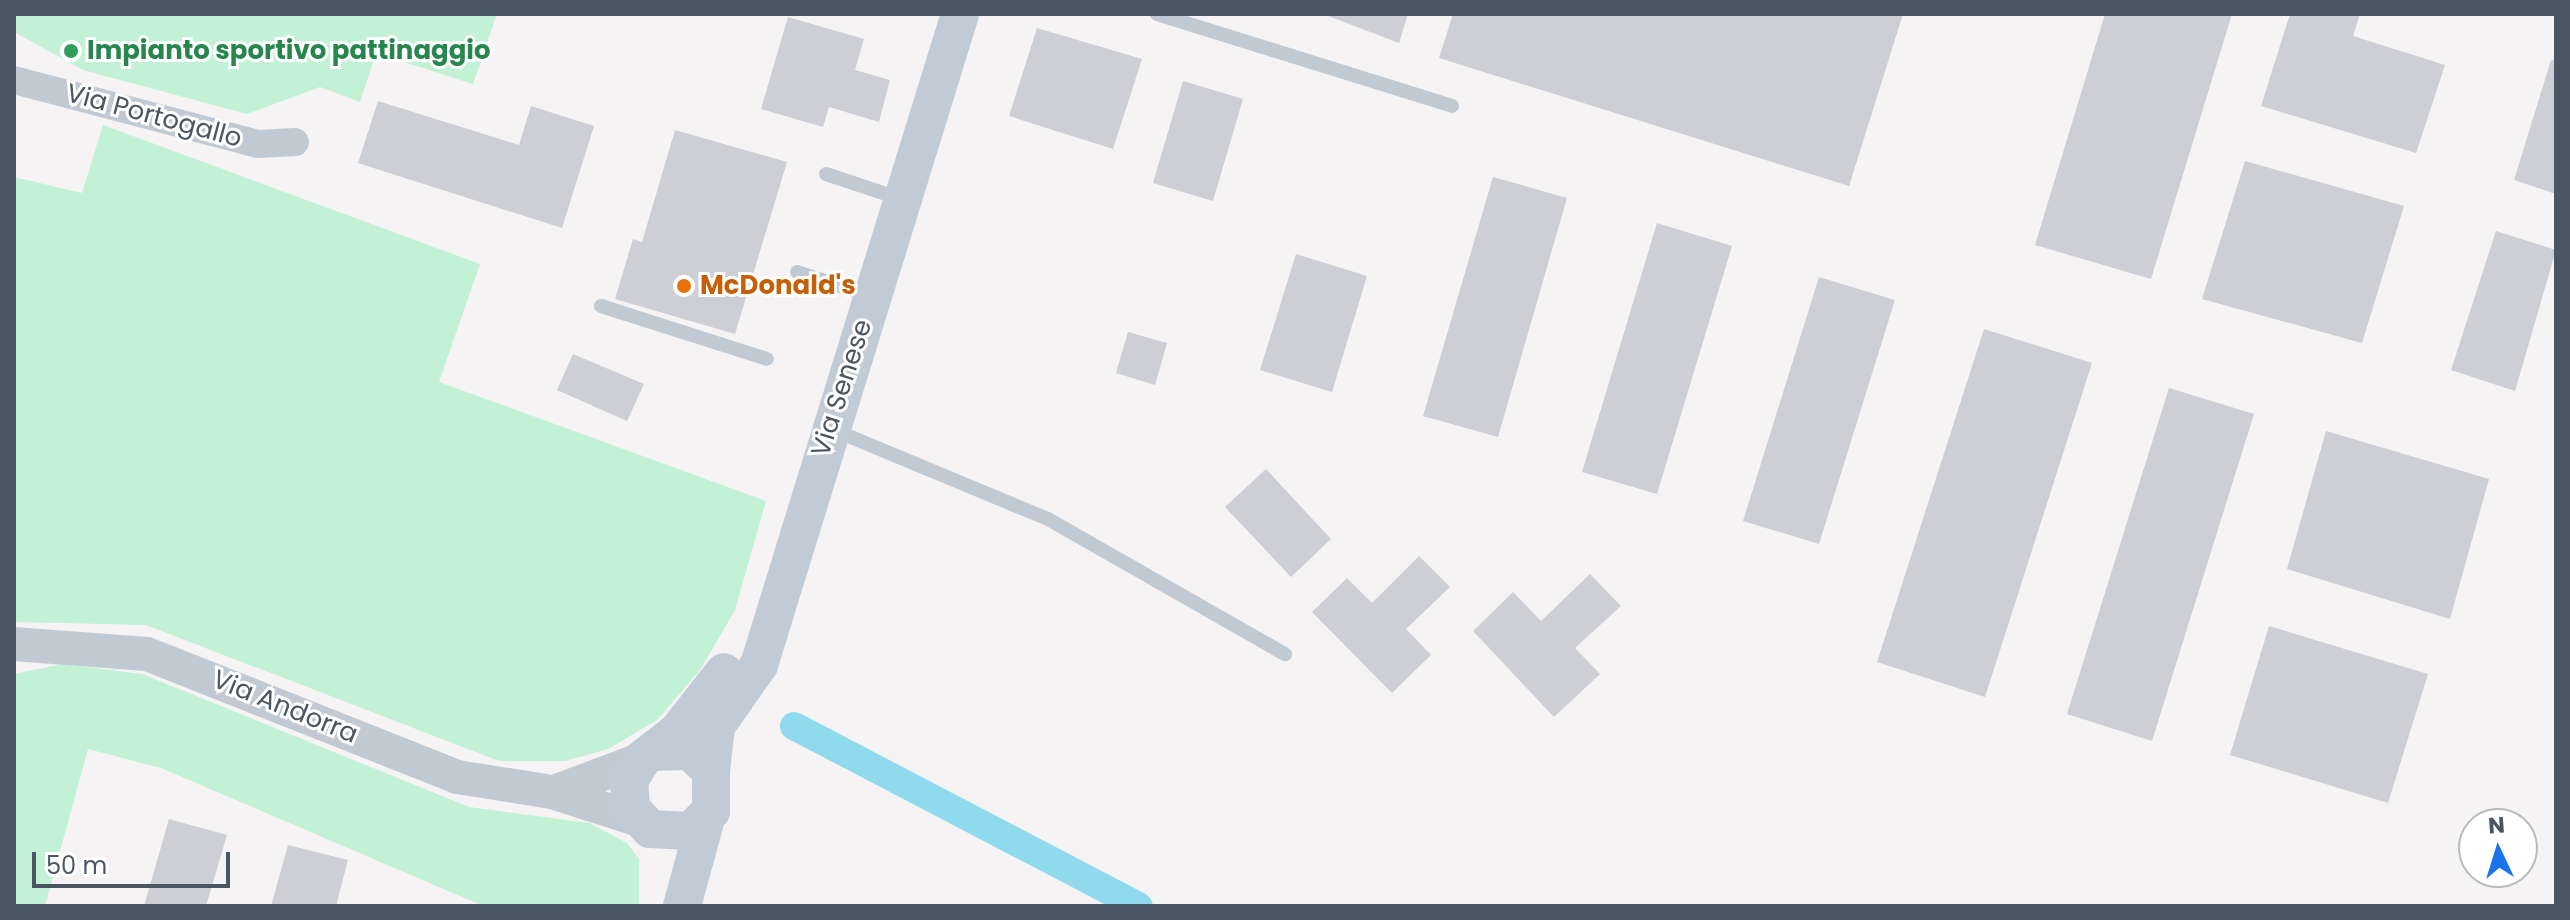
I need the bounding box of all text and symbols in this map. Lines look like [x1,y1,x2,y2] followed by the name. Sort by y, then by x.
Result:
[87,35,491,67] place label: Impianto sportivo pattinaggio
[62,42,80,60] marker: Impianto sportivo pattinaggio
[63,78,245,154] street label: Via Portogallo
[700,270,856,302] place label: McDonald's
[675,277,693,295] marker: McDonald's
[805,316,879,460] street label: Via Senese
[208,664,362,750] street label: Via Andorra
[2458,808,2538,888] north arrow
[2487,810,2506,842] text: N
[36,836,234,886] scale bar
[46,849,107,882] text: 50 m

